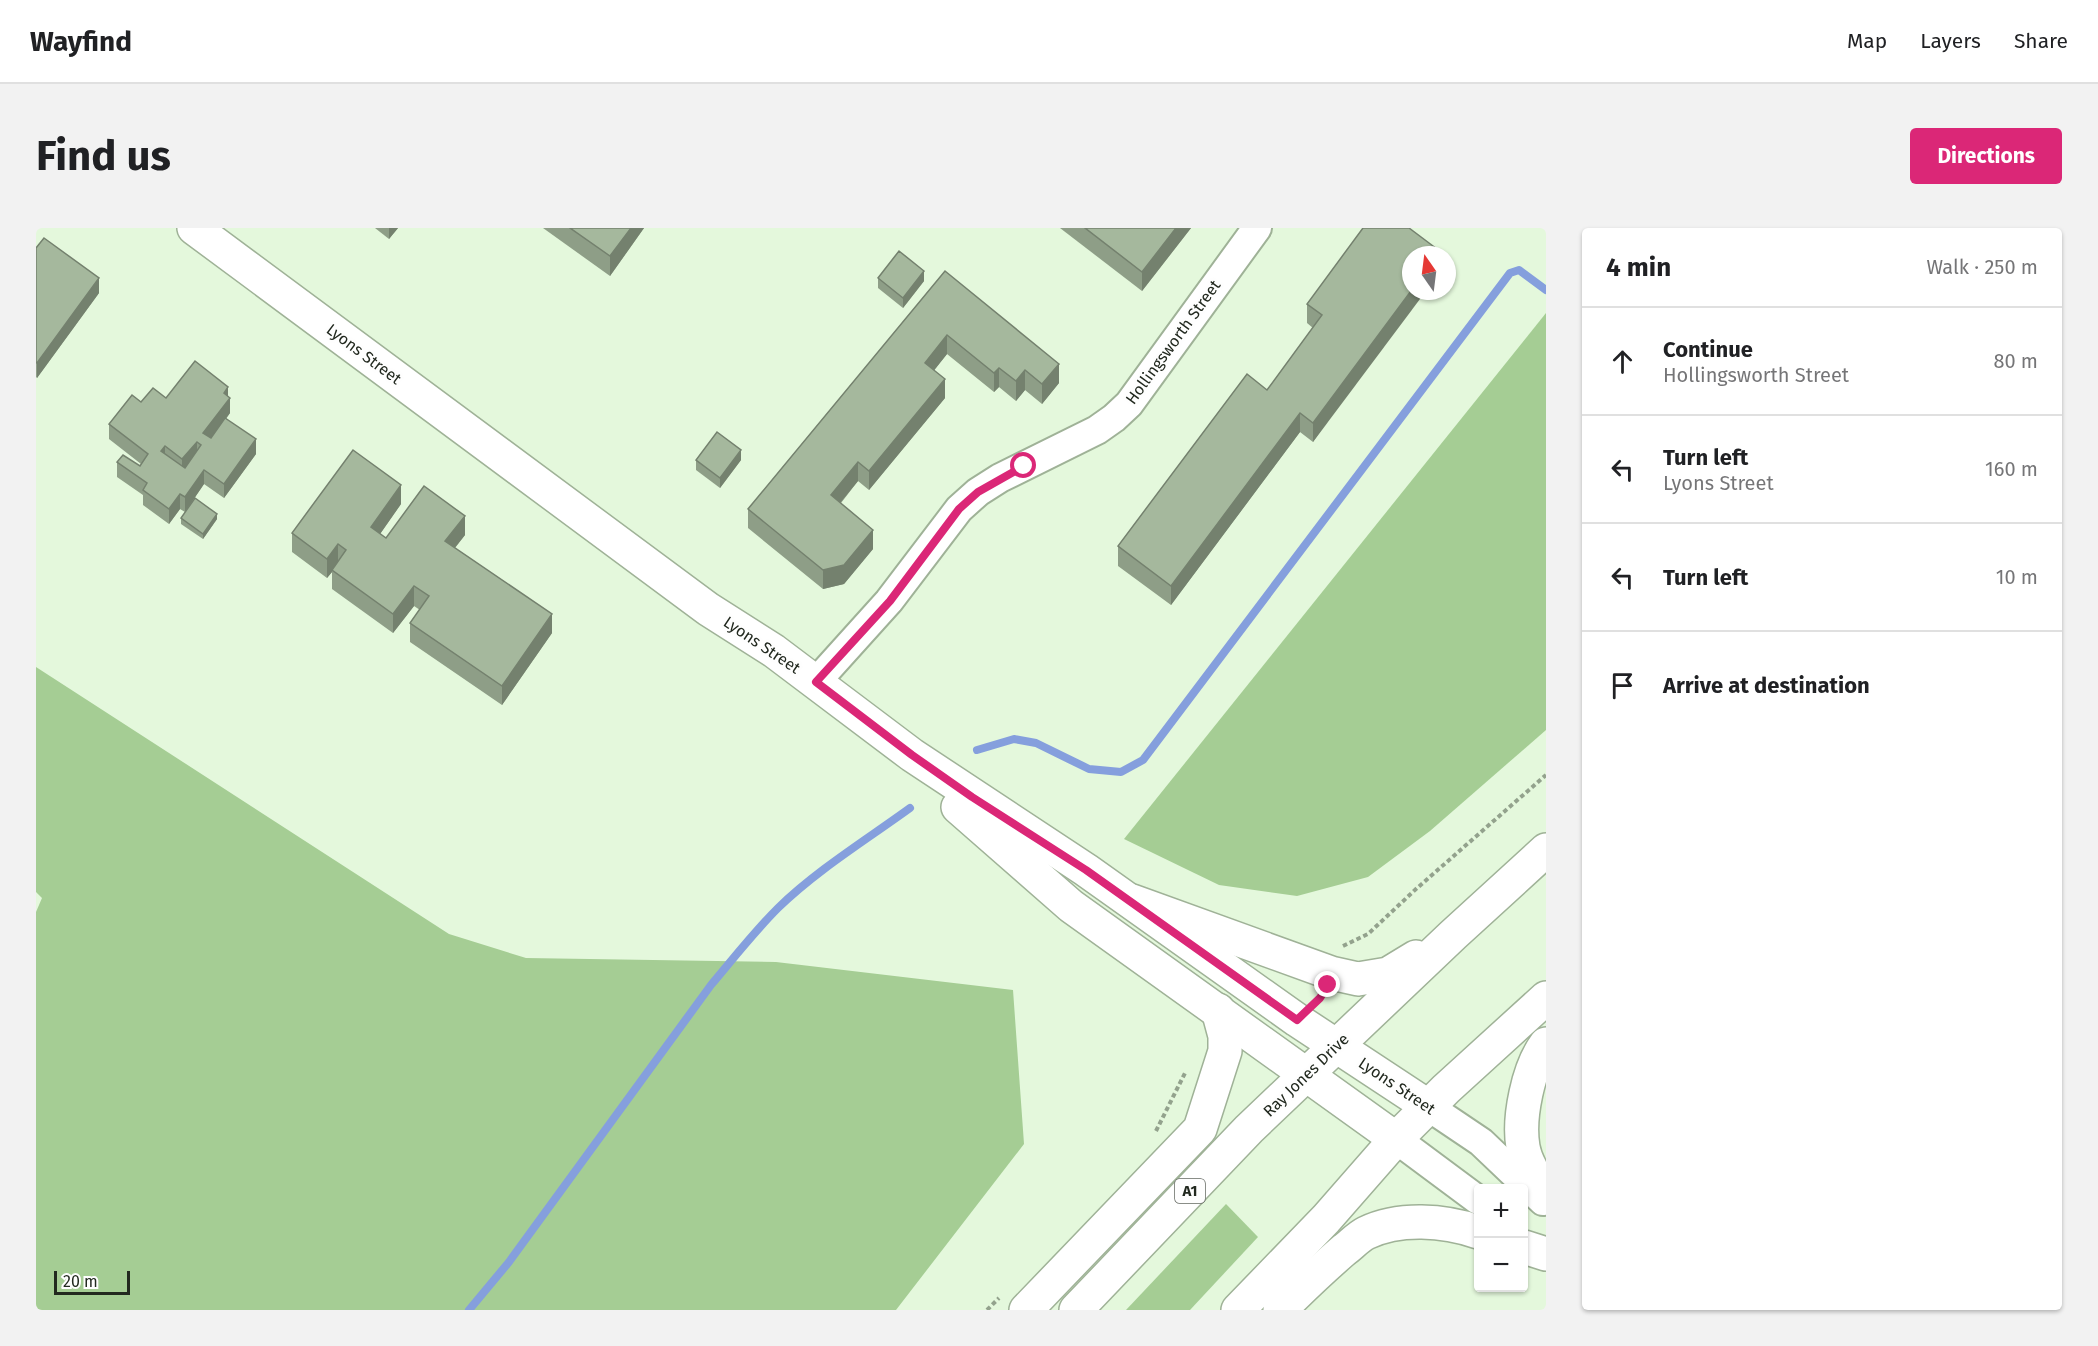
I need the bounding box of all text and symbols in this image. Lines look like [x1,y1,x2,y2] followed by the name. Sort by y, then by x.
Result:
[30,25,132,58] text: Wayfind
[1847,28,1887,54] text: Map
[1920,28,1981,54] text: Layers
[2014,28,2068,54] text: Share
[1910,128,2062,184] button: Directions
[36,131,171,181] text: Find us
[1402,246,1456,300] north arrow
[1606,252,1671,283] text: 4 min
[1926,255,2038,279] text: Walk · 250 m
[1122,276,1225,408] street label: Hollingsworth Street
[323,320,405,388] street label: Lyons Street
[1663,336,1753,363] text: Continue
[1606,345,1639,378] icon: ahead
[1993,349,2038,373] text: 80 m
[1663,363,1849,387] text: Hollingsworth Street
[1663,444,1748,471] text: Turn left
[1010,452,1036,478] route start
[1606,453,1639,486] icon: left
[1985,457,2038,481] text: 160 m
[1663,471,1774,495] text: Lyons Street
[1606,561,1639,594] icon: left
[1663,564,1748,591] text: Turn left
[1996,565,2038,589] text: 10 m
[720,612,804,678] street label: Lyons Street
[1606,669,1639,702] icon: arrive
[1663,672,1870,699] text: Arrive at destination
[1314,971,1340,997] route end
[1259,1029,1353,1121] street label: Ray Jones Drive
[1355,1053,1439,1119] street label: Lyons Street
[1175,1179,1205,1203] road number: A1
[1474,1184,1528,1292] map controls
[1474,1184,1528,1238] button: +
[1474,1238,1528,1292] button: −
[54,1268,130,1296] scale bar
[63,1272,98,1291] text: 20 m

